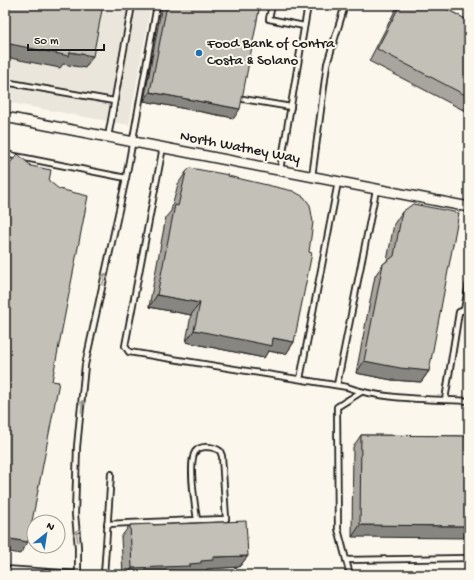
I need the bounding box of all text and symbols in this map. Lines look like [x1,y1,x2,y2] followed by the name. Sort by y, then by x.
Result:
[28,26,104,52] scale bar
[34,35,59,49] text: 50 m
[206,35,335,70] place label: Food Bank of Contra Costa & Solano
[194,48,204,58] marker: Food Bank of Contra Costa & Solano
[178,128,302,169] street label: North Watney Way
[101,272,109,285] one-way arrow
[78,400,85,413] one-way arrow
[26,514,66,554] north arrow
[44,520,56,534] text: N
[73,530,81,543] one-way arrow

